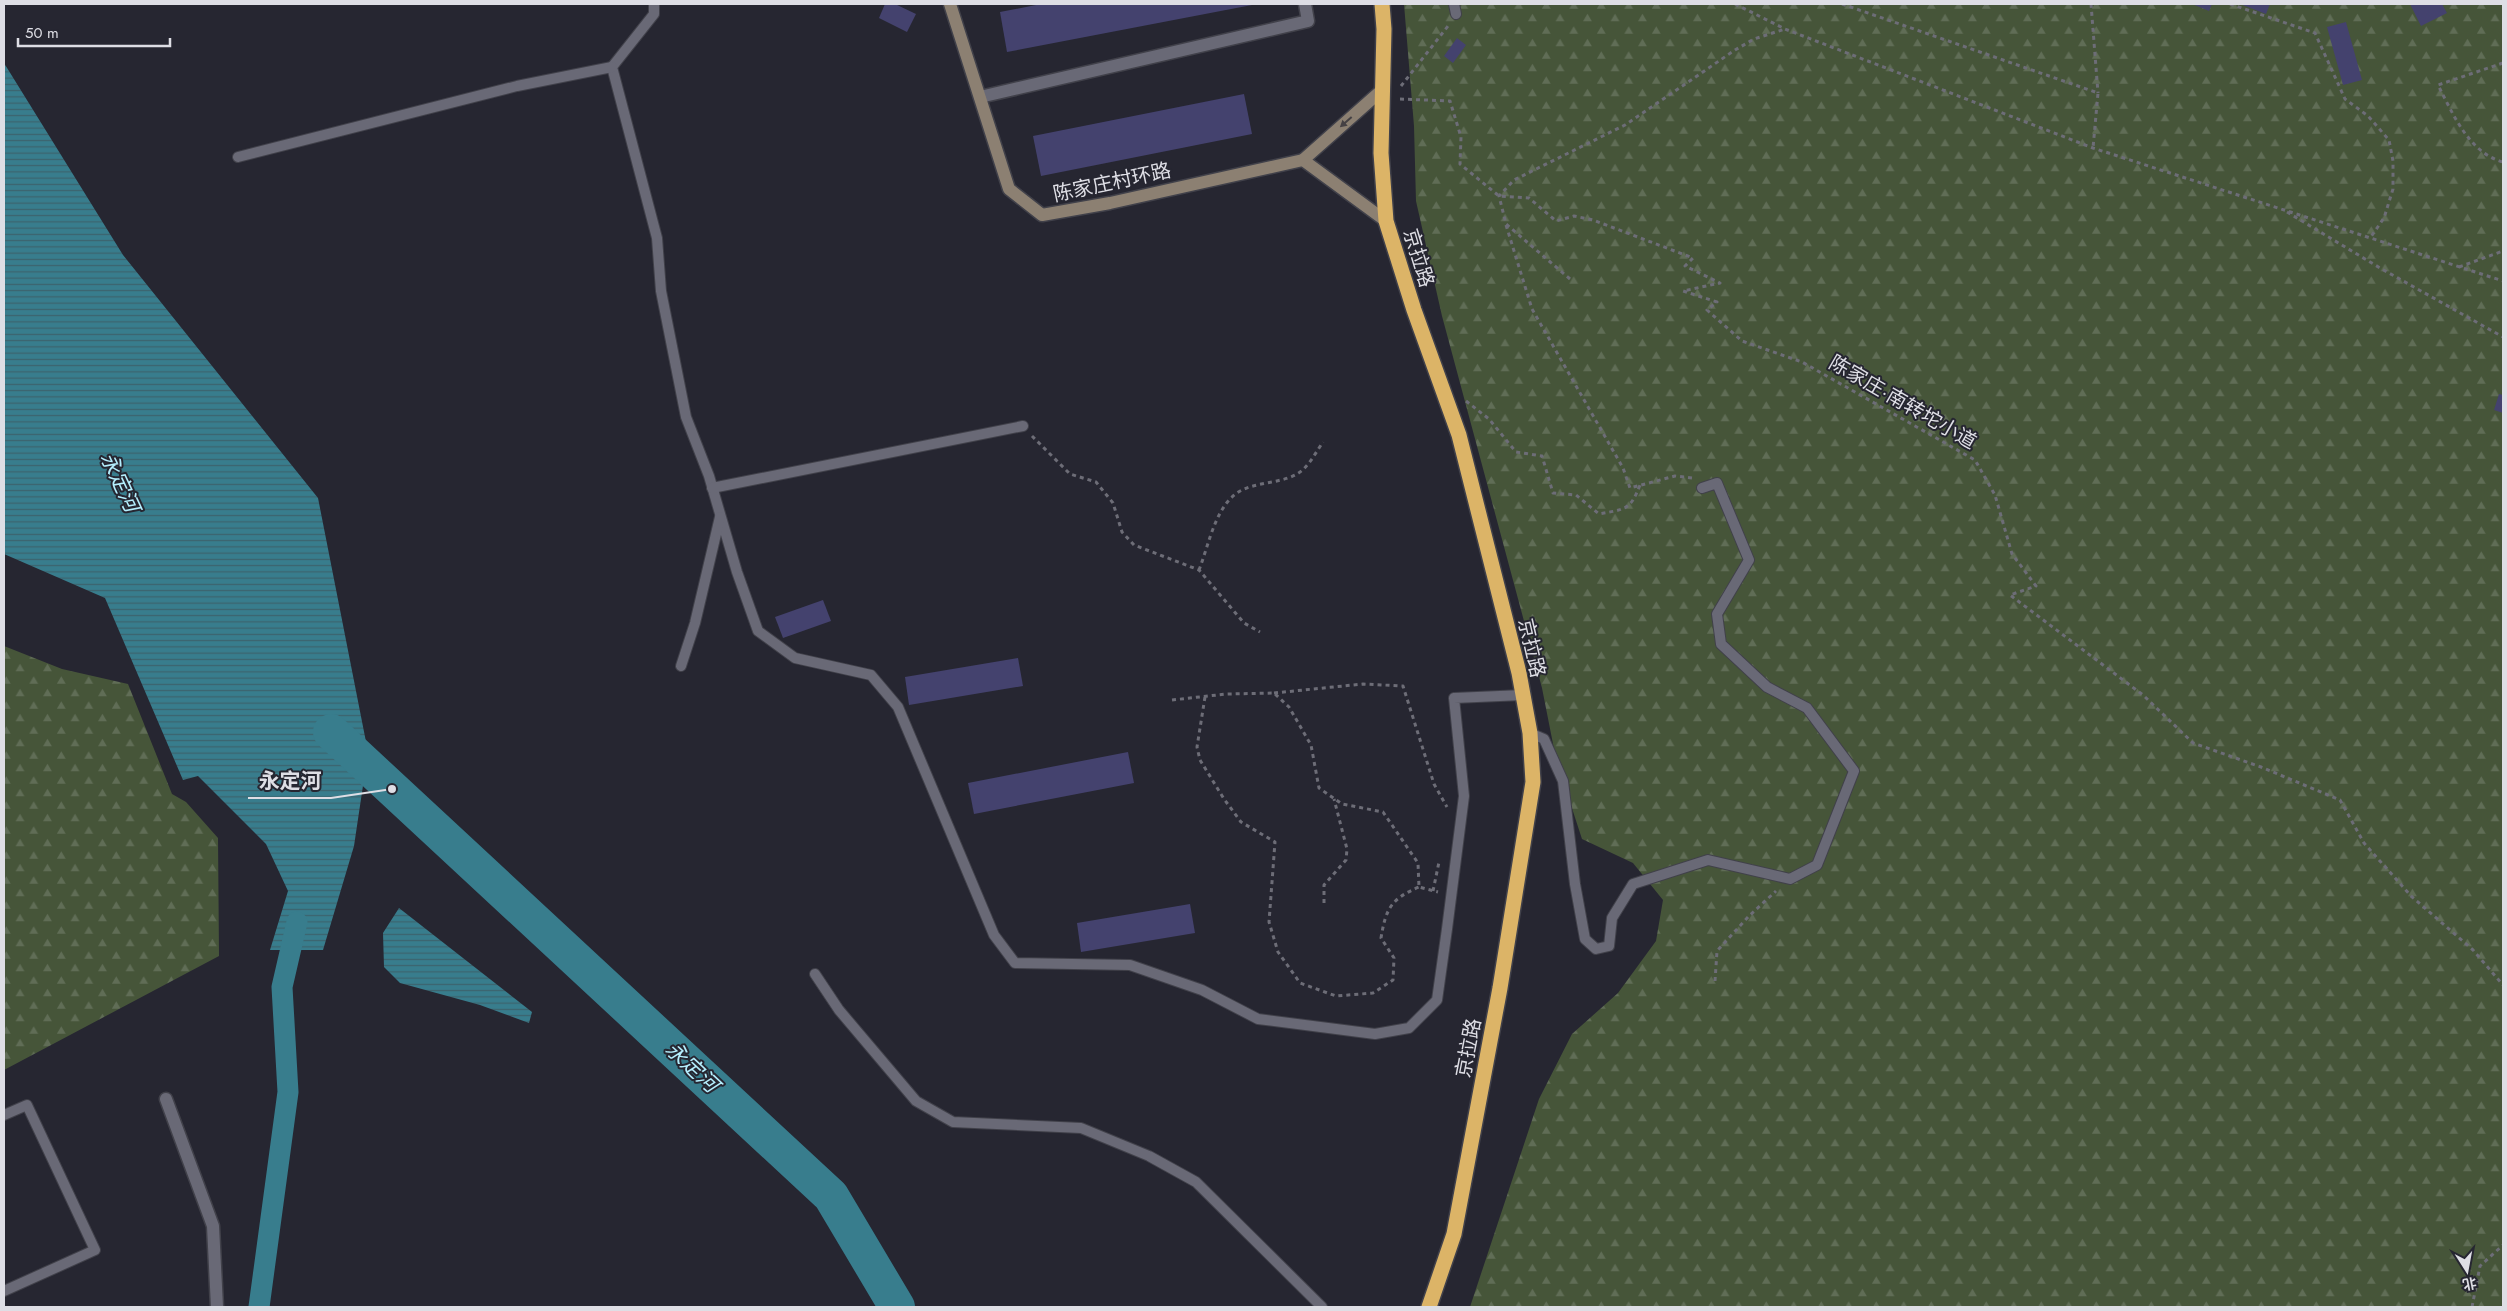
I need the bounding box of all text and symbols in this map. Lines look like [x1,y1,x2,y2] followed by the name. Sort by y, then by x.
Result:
[18,15,170,47] scale bar
[25,22,59,44] text: 50 m
[1340,116,1352,128] one-way arrow
[1050,156,1174,209] street label: 陈家庄村环路
[1396,225,1441,291] street label: 京拉路
[1824,348,1982,456] street label: 陈家庄·南转坨小道
[93,447,149,521] water label: 永定河
[1511,616,1552,681] street label: 京拉路
[248,762,331,798] callout: 永定河
[259,766,322,796] text: 永定河
[1449,1016,1488,1080] street label: 京拉路
[659,1035,728,1102] water label: 永定河
[2442,1246,2492,1296] north arrow
[2461,1273,2478,1295] text: 北

